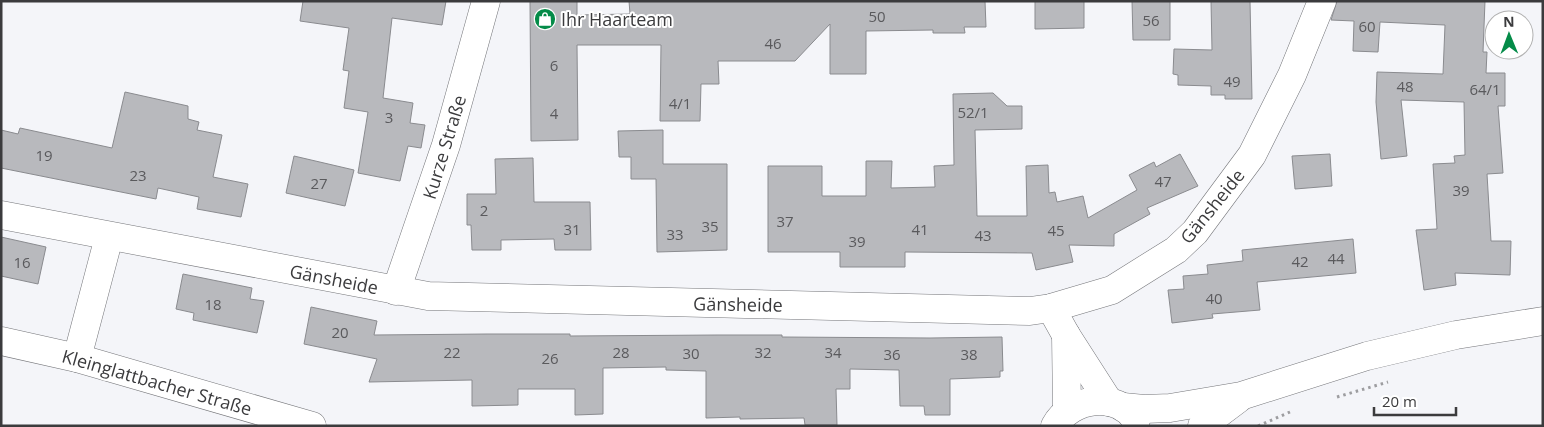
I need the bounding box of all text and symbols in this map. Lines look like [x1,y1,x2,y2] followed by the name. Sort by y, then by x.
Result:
[868,6,886,26] house number: 50
[533,7,557,31] shop icon: Ihr Haarteam
[561,7,673,31] place label: Ihr Haarteam
[1142,10,1160,30] house number: 56
[1484,10,1534,60] north arrow
[1503,12,1515,31] text: N
[1358,16,1376,36] house number: 60
[764,33,782,53] house number: 46
[550,55,558,75] house number: 6
[1223,71,1241,91] house number: 49
[1396,76,1414,96] house number: 48
[1469,79,1501,99] house number: 64/1
[417,92,471,202] street label: Kurze Straße
[669,93,691,113] house number: 4/1
[957,102,989,122] house number: 52/1
[550,103,559,123] house number: 4
[385,107,393,127] house number: 3
[35,145,53,165] house number: 19
[1175,164,1249,248] street label: Gänsheide
[129,165,147,185] house number: 23
[1154,171,1172,191] house number: 47
[310,173,328,193] house number: 27
[1452,180,1470,200] house number: 39
[480,200,488,220] house number: 2
[776,211,794,231] house number: 37
[701,216,719,236] house number: 35
[563,219,581,239] house number: 31
[911,219,929,239] house number: 41
[1047,220,1065,240] house number: 45
[666,224,684,244] house number: 33
[974,225,992,245] house number: 43
[848,231,866,251] house number: 39
[1327,248,1345,268] house number: 44
[1291,251,1309,271] house number: 42
[13,252,31,272] house number: 16
[288,259,380,299] street label: Gänsheide
[1205,288,1223,308] house number: 40
[693,291,783,317] street label: Gänsheide
[204,294,222,314] house number: 18
[331,322,349,342] house number: 20
[443,342,461,362] house number: 22
[612,342,630,362] house number: 28
[754,342,772,362] house number: 32
[824,342,842,362] house number: 34
[59,343,255,421] street label: Kleinglattbacher Straße
[682,343,700,363] house number: 30
[883,344,901,364] house number: 36
[960,344,978,364] house number: 38
[541,348,559,368] house number: 26
[1374,384,1456,416] scale bar
[1382,391,1417,411] text: 20 m

